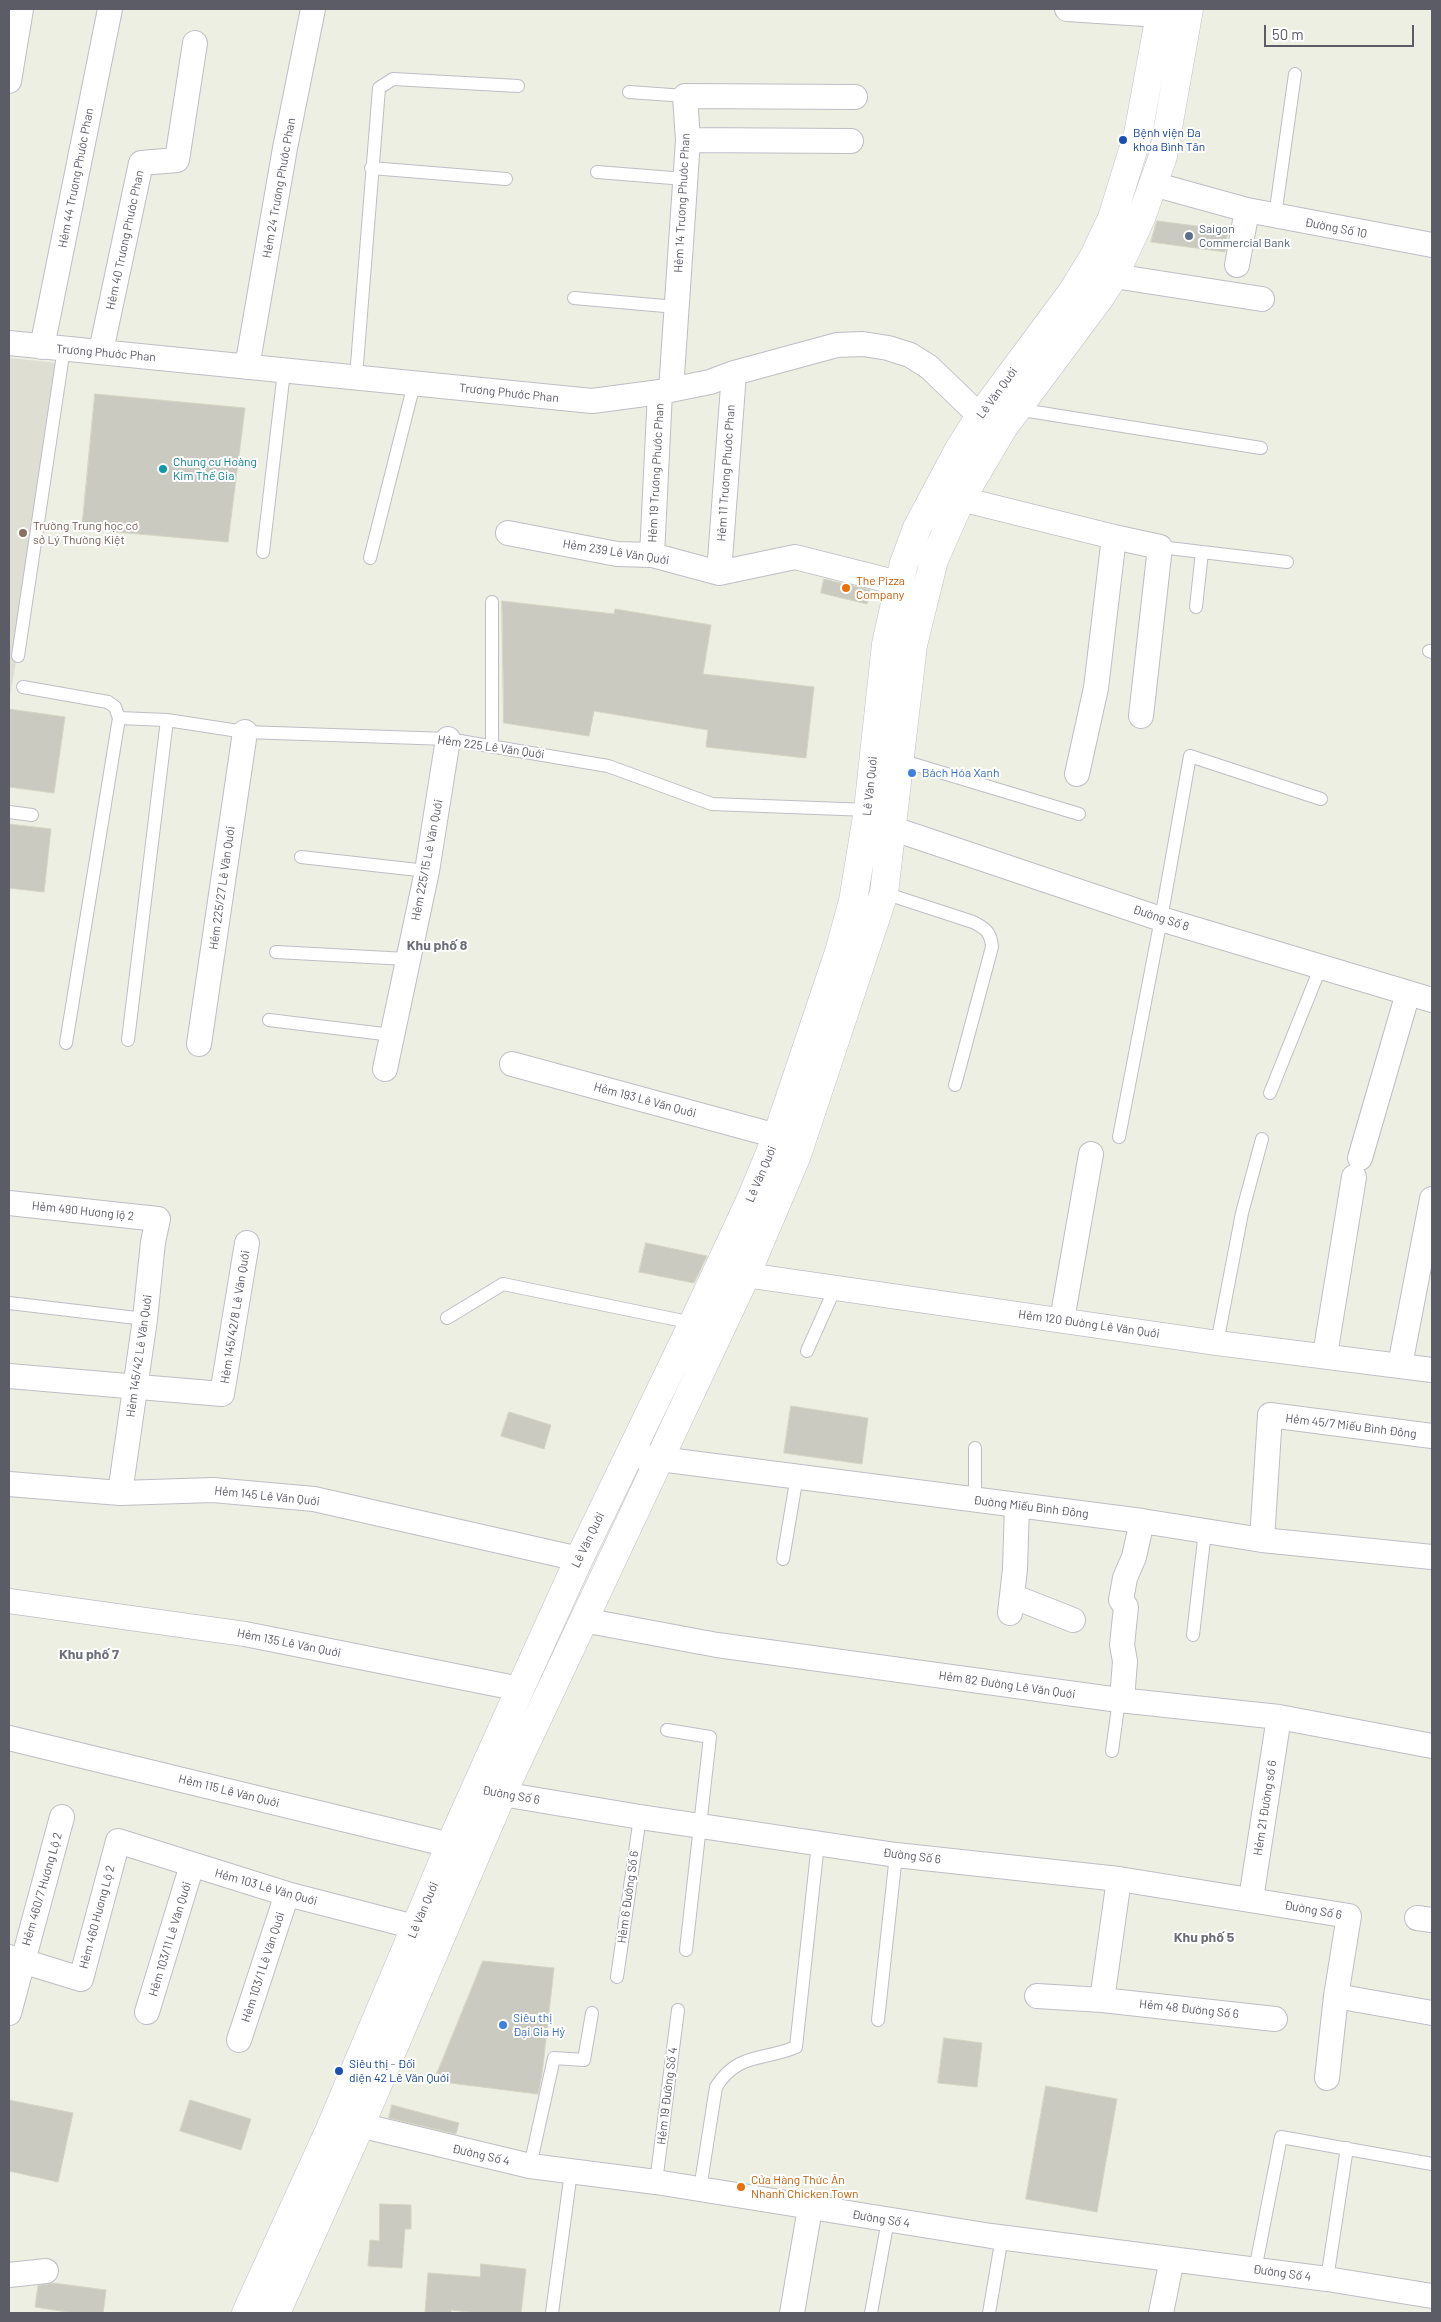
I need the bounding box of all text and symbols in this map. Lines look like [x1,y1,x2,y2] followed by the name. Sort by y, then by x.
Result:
[1266,15,1416,47] scale bar
[1272,25,1304,43] text: 50 m
[55,107,97,249] street label: Hẻm 44 Trương Phước Phan
[260,117,298,259] street label: Hẻm 24 Trương Phước Phan
[1133,126,1205,154] place label: Bệnh viện Đa khoa Bình Tân
[671,133,693,273] street label: Hẻm 14 Trương Phước Phan
[1117,134,1129,146] marker: Bệnh viện Đa khoa Bình Tân
[103,169,147,311] street label: Hẻm 40 Trương Phước Phan
[1304,215,1368,241] street label: Đường Số 10
[1199,222,1290,250] place label: Saigon Commercial Bank
[1183,230,1195,242] marker: Saigon Commercial Bank
[56,341,156,365] street label: Trương Phước Phan
[974,365,1020,421] street label: Lê Văn Quới
[459,381,559,405] street label: Trương Phước Phan
[645,403,667,543] street label: Hẻm 19 Trương Phước Phan
[714,404,738,542] street label: Hẻm 11 Trương Phước Phan
[173,455,257,483] place label: Chung cư Hoàng Kim Thế Gia
[157,463,169,475] marker: Chung cư Hoàng Kim Thế Gia
[33,519,138,547] place label: Trường Trung học cơ sở Lý Thường Kiệt
[17,527,29,539] marker: Trường Trung học cơ sở Lý Thường Kiệt
[562,536,670,568] street label: Hẻm 239 Lê Văn Quới
[856,574,905,602] place label: The Pizza Company
[840,582,852,594] marker: The Pizza Company
[437,732,545,762] street label: Hẻm 225 Lê Văn Quới
[860,755,880,817] street label: Lê Văn Quới
[922,766,999,780] place label: Bách Hóa Xanh
[906,767,918,779] marker: Bách Hóa Xanh
[408,798,446,922] street label: Hẻm 225/15 Lê Văn Quới
[206,825,238,951] street label: Hẻm 225/27 Lê Văn Quới
[1131,902,1191,934] street label: Đường Số 8
[407,937,467,953] district label: Khu phố 8
[592,1079,698,1121] street label: Hẻm 193 Lê Văn Quới
[743,1144,779,1204] street label: Lê Văn Quới
[31,1198,135,1224] street label: Hẻm 490 Hương lộ 2
[217,1249,253,1385] street label: Hẻm 145/42/8 Lê Văn Quới
[123,1294,155,1418] street label: Hẻm 145/42 Lê Văn Quới
[1017,1307,1161,1341] street label: Hẻm 120 Đường Lê Văn Quới
[1285,1411,1417,1441] street label: Hẻm 45/7 Miếu Bình Đông
[214,1483,320,1509] street label: Hẻm 145 Lê Văn Quới
[973,1493,1089,1521] street label: Đường Miếu Bình Đông
[568,1510,608,1570] street label: Lê Văn Quới
[236,1626,342,1660] street label: Hẻm 135 Lê Văn Quới
[59,1646,119,1662] district label: Khu phố 7
[938,1668,1076,1702] street label: Hẻm 82 Đường Lê Văn Quới
[1250,1759,1280,1857] street label: Hẻm 21 Đường số 6
[177,1771,281,1811] street label: Hẻm 115 Lê Văn Quới
[481,1783,541,1807] street label: Đường Số 6
[19,1831,65,1947] street label: Hẻm 460/7 Hương Lộ 2
[882,1845,942,1867] street label: Đường Số 6
[614,1850,642,1944] street label: Hẻm 6 Đường Số 6
[76,1864,118,1970] street label: Hẻm 460 Hương Lộ 2
[213,1865,319,1909] street label: Hẻm 103 Lê Văn Quới
[146,1880,194,1998] street label: Hẻm 103/11 Lê Văn Quới
[405,1880,441,1940] street label: Lê Văn Quới
[1283,1898,1343,1922] street label: Đường Số 6
[238,1910,288,2024] street label: Hẻm 103/1 Lê Văn Quới
[1174,1929,1234,1945] district label: Khu phố 5
[1138,1997,1240,2021] street label: Hẻm 48 Đường Số 6
[513,2011,565,2039] place label: Siêu thị Đại Gia Hỷ
[497,2019,509,2031] marker: Siêu thị Đại Gia Hỷ
[654,2046,680,2146] street label: Hẻm 19 Đường Số 4
[349,2057,449,2085] place label: Siêu thị - Đối diện 42 Lê Văn Quới
[333,2065,345,2077] marker: Siêu thị - Đối diện 42 Lê Văn Quới
[451,2141,511,2169] street label: Đường Số 4
[751,2173,859,2201] place label: Cửa Hàng Thức Ăn Nhanh Chicken Town
[735,2181,747,2193] marker: Cửa Hàng Thức Ăn Nhanh Chicken Town
[851,2207,911,2231] street label: Đường Số 4
[1252,2262,1312,2284] street label: Đường Số 4

